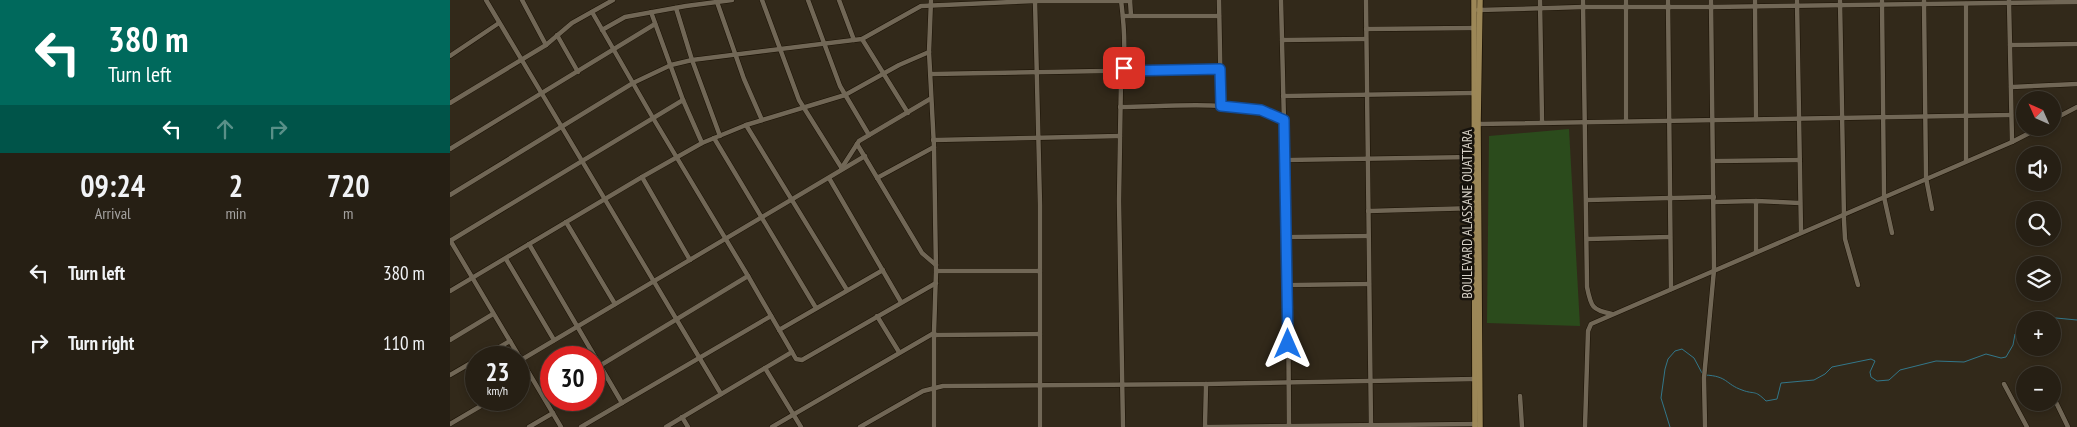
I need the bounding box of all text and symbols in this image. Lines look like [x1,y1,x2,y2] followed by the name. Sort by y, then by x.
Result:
[108,16,189,62] text: 380 m
[25,20,90,85] icon: left
[1103,47,1145,89] pin
[1110,54,1138,82] icon: arrive
[108,60,172,88] text: Turn left
[2016,91,2061,136] north arrow
[2016,91,2061,411] map controls
[158,115,186,143] icon: left
[211,115,239,143] icon: ahead
[264,115,292,143] icon: right
[1458,129,1476,299] street label: BOULEVARD ALASSANE OUATTARA
[2016,146,2061,191] button: sound
[80,166,145,205] text: 09:24
[229,166,243,205] text: 2
[327,166,370,205] text: 720
[2016,201,2061,246] button: search
[95,203,131,223] text: Arrival
[225,203,246,223] text: min
[343,203,353,223] text: m
[2016,256,2061,301] button: layers
[25,259,53,287] icon: left
[68,261,125,285] text: Turn left
[383,261,425,285] text: 380 m
[2016,311,2061,356] button: +
[1261,317,1313,369] position arrow
[25,329,53,357] icon: right
[68,331,134,355] text: Turn right
[383,331,425,355] text: 110 m
[540,346,605,411] speed limit sign: 30
[486,356,509,388] text: 23
[2016,366,2061,411] button: −
[487,383,508,398] text: km/h

